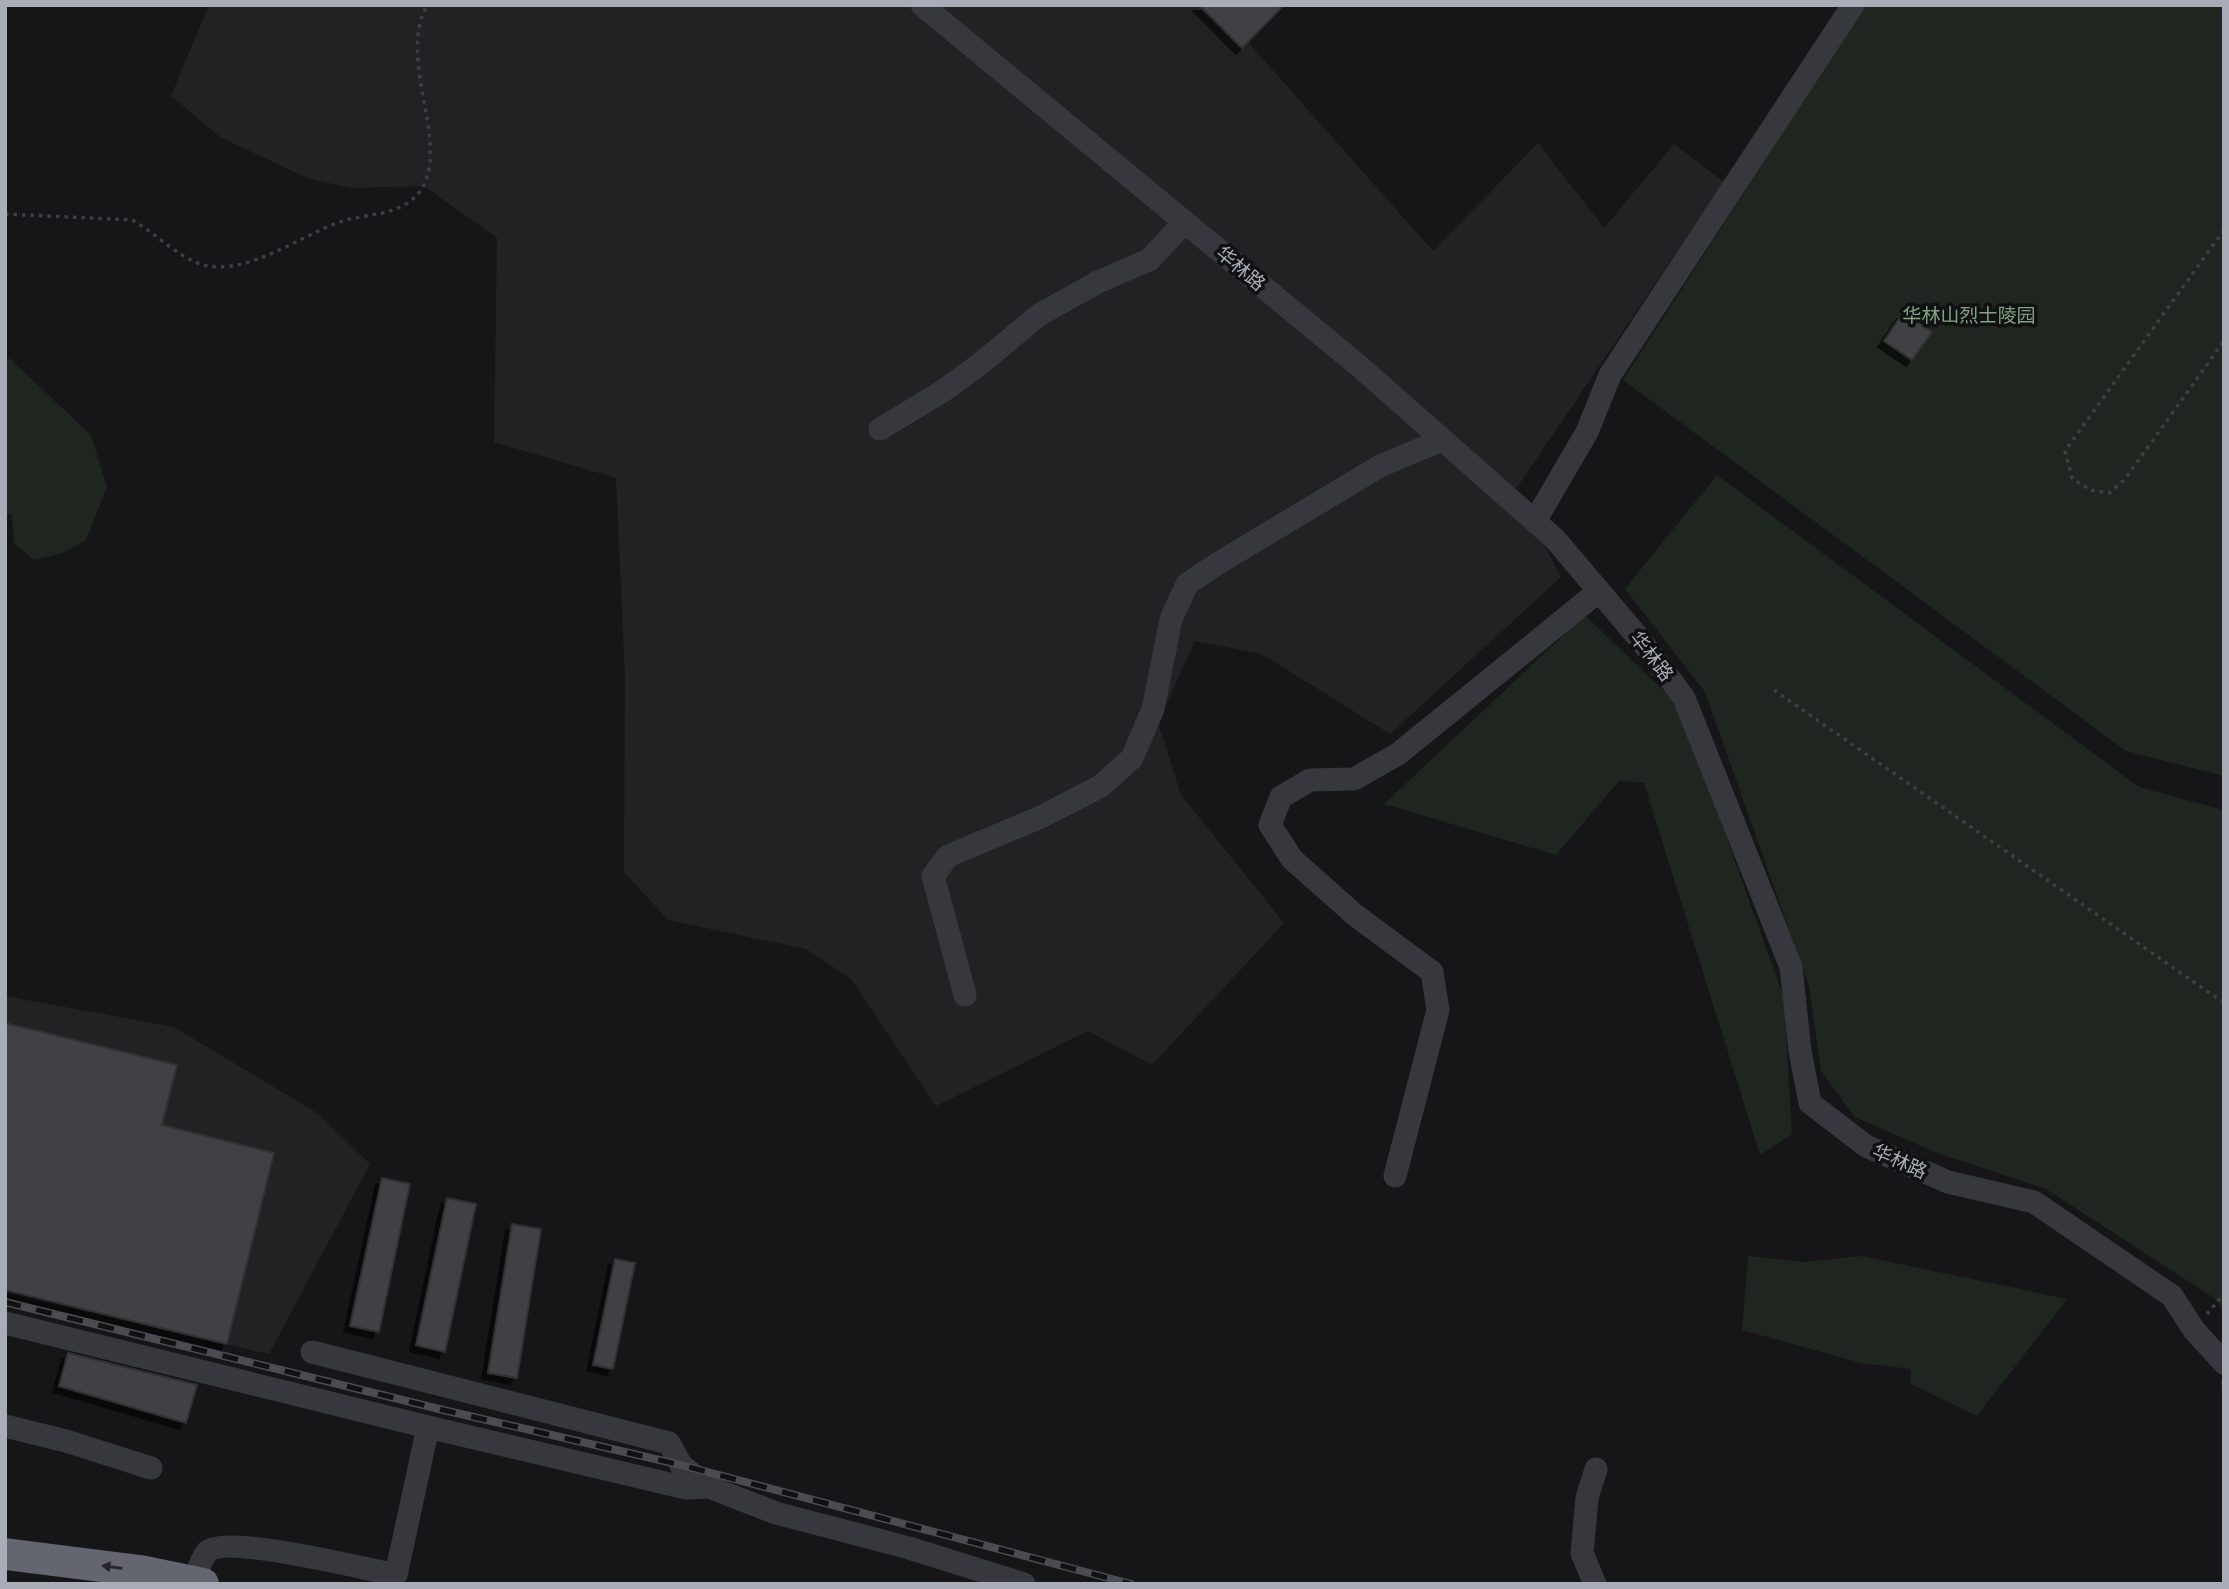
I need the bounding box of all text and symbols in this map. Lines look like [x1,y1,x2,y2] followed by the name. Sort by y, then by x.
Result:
[1212,241,1270,295] street label: 华林路
[1902,304,2036,326] park label: 华林山烈士陵园
[1626,627,1678,685] street label: 华林路
[1869,1139,1931,1183] street label: 华林路
[101,1562,123,1573] one-way arrow

